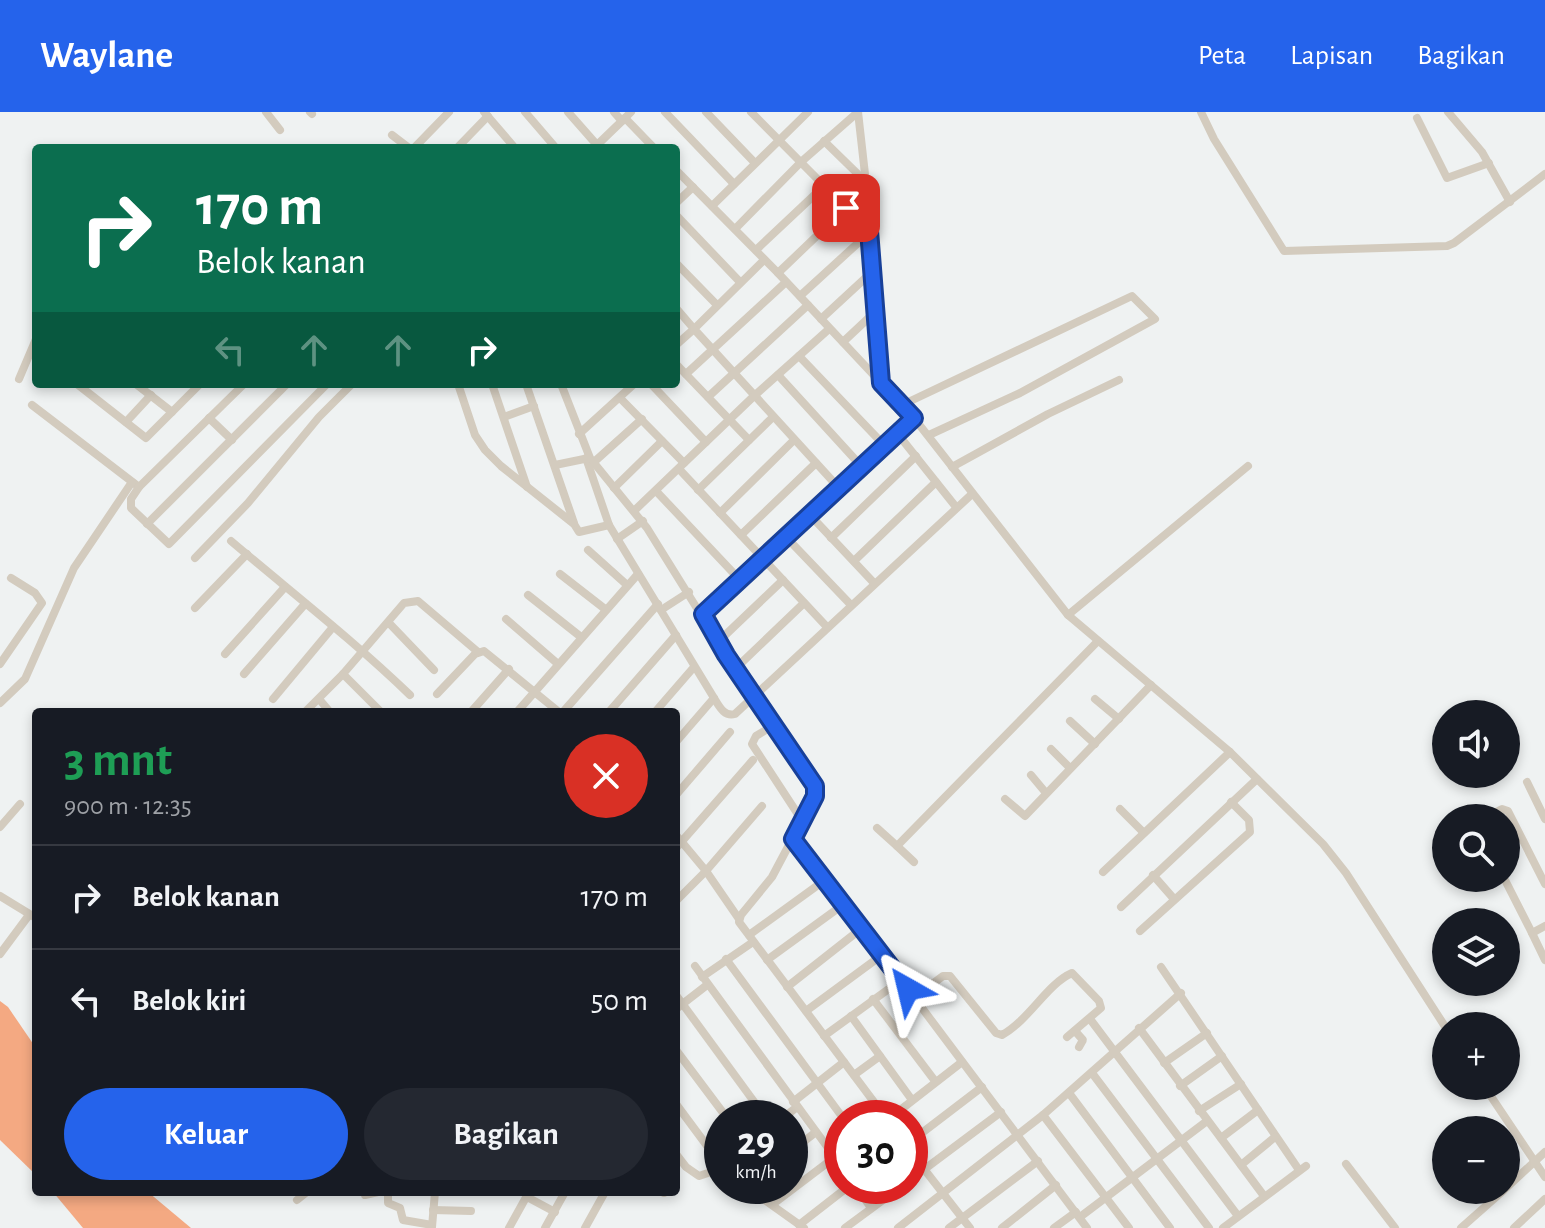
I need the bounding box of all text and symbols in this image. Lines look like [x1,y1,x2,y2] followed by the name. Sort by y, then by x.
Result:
[40,37,173,75] text: Waylane
[1198,42,1246,70] text: Peta
[1290,42,1373,70] text: Lapisan
[1417,42,1505,70] text: Bagikan
[812,174,880,242] pin
[64,176,168,280] icon: right
[196,179,323,235] text: 170 m
[824,186,868,230] icon: arrive
[196,244,366,280] text: Belok kanan
[208,328,252,372] icon: left
[292,328,336,372] icon: ahead
[376,328,420,372] icon: ahead
[460,328,504,372] icon: right
[1432,700,1520,1204] map controls
[1432,700,1520,788] button: sound
[564,734,648,818] button: close
[64,737,172,785] text: 3 mnt
[64,793,192,819] text: 900 m · 12:35
[1432,804,1520,892] button: search
[64,875,108,919] icon: right
[132,882,280,912] text: Belok kanan
[580,882,648,912] text: 170 m
[1432,908,1520,996] button: layers
[866,947,950,1031] position arrow
[64,979,108,1023] icon: left
[132,986,246,1016] text: Belok kiri
[591,986,648,1016] text: 50 m
[1432,1012,1520,1100] button: +
[64,1088,348,1180] button: Keluar
[364,1088,648,1180] button: Bagikan
[824,1100,928,1204] speed limit sign: 30
[1432,1116,1520,1204] button: −
[737,1122,775,1162] text: 29
[735,1162,777,1182] text: km/h

